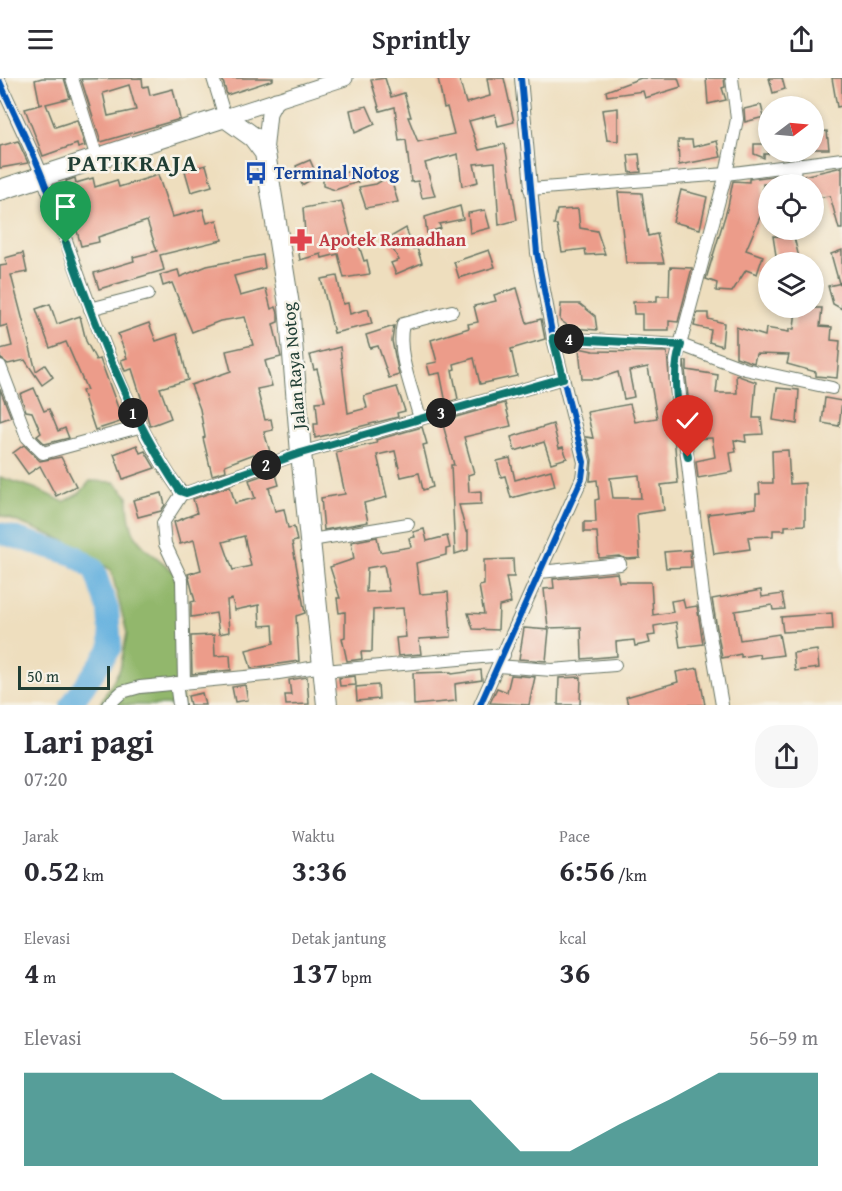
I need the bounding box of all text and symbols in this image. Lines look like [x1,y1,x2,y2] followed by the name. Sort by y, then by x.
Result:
[372,19,470,59] text: Sprintly
[24,23,57,56] icon: menu
[785,23,818,56] icon: share
[758,96,824,162] north arrow
[758,96,824,318] map controls
[67,145,199,180] district label: PATIKRAJA
[274,159,399,186] place label: Terminal Notog
[243,160,269,186] bus stop icon: Terminal Notog
[758,174,824,240] button: locate
[40,181,91,243] pin
[49,190,82,223] icon: arrive
[319,226,466,253] place label: Apotek Ramadhan
[288,227,314,253] pharmacy icon: Apotek Ramadhan
[758,252,824,318] button: layers
[275,301,313,433] street label: Jalan Raya Notog
[554,324,584,354] pin: 4
[565,327,573,351] text: 4
[662,395,713,457] pin
[118,398,148,428] pin: 1
[426,398,456,428] pin: 3
[129,401,137,425] text: 1
[437,401,445,425] text: 3
[671,404,704,437] icon: check
[251,450,281,480] pin: 2
[262,453,270,477] text: 2
[18,663,110,690] scale bar
[27,664,59,688] text: 50 m
[24,717,154,765] text: Lari pagi
[755,725,818,788] button: share
[24,764,67,793] text: 07:20
[24,824,59,848] text: Jarak
[292,824,335,848] text: Waktu
[559,824,590,848] text: Pace
[24,848,79,892] text: 0.52
[292,848,347,892] text: 3:36
[559,848,614,892] text: 6:56
[79,863,104,887] text: km
[614,863,647,887] text: /km
[24,926,70,950] text: Elevasi
[292,926,386,950] text: Detak jantung
[559,926,587,950] text: kcal
[24,950,40,994] text: 4
[292,950,338,994] text: 137
[559,950,590,994] text: 36
[40,965,56,989] text: m
[338,965,372,989] text: bpm
[24,1023,82,1052] text: Elevasi
[749,1023,818,1052] text: 56–59 m

